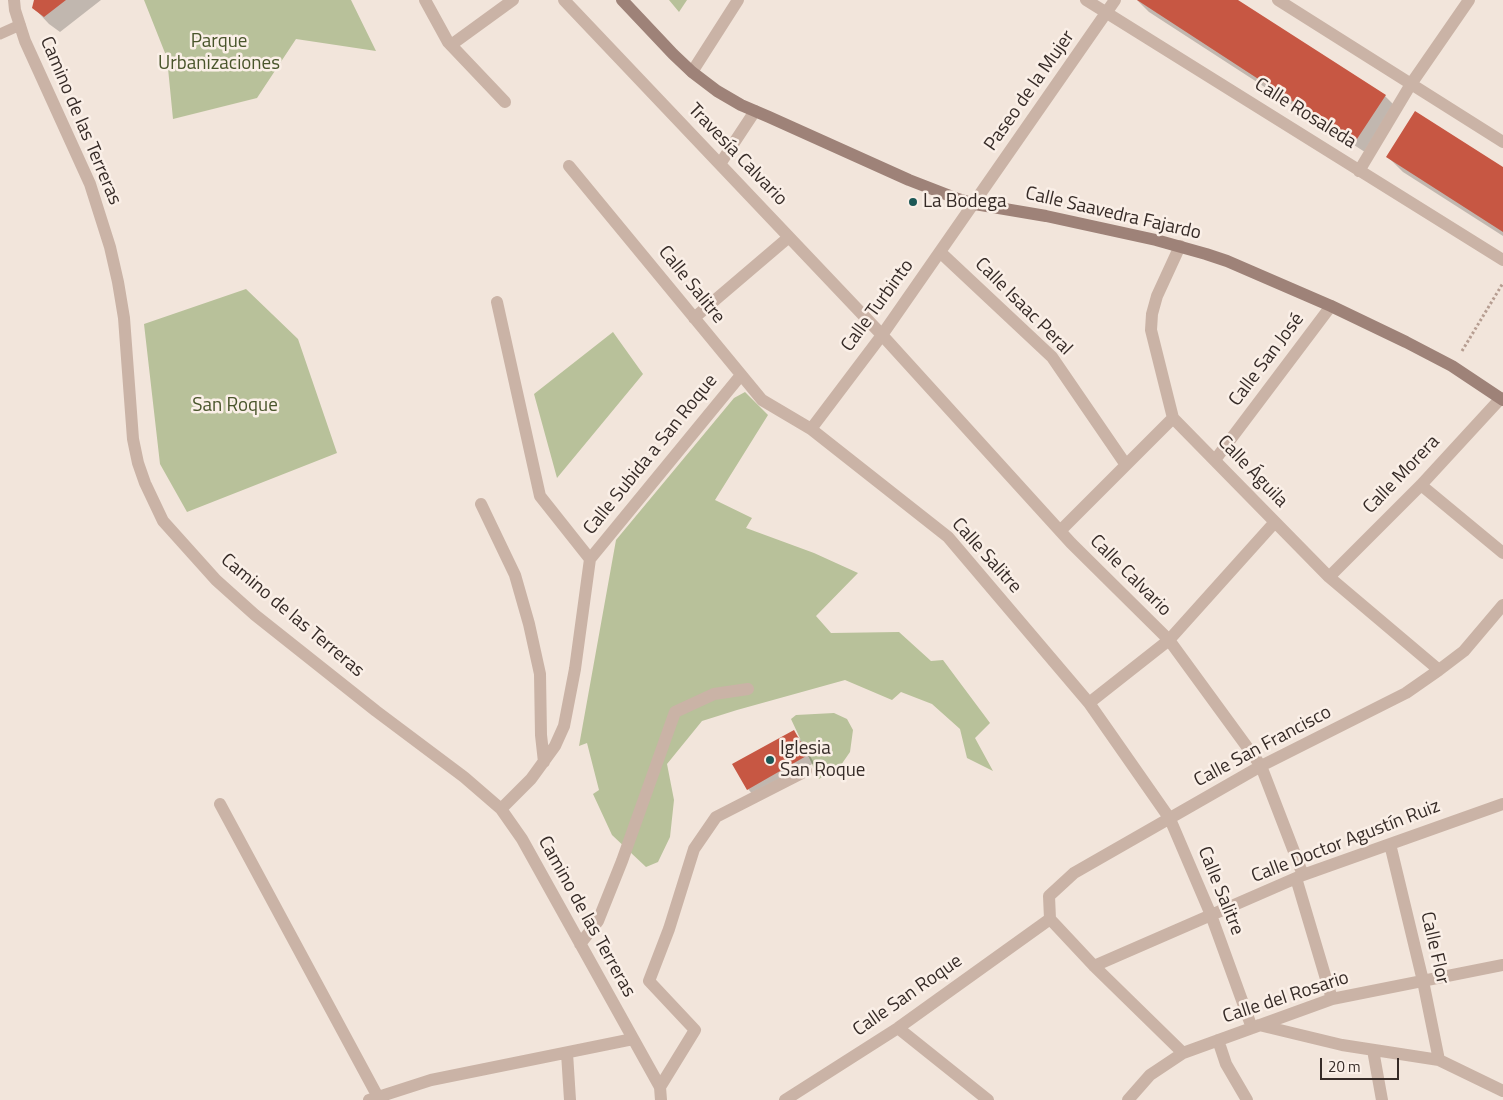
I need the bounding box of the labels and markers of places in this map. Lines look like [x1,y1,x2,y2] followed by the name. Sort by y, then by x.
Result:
[923,191,1006,213] place label: La Bodega
[907,196,919,208] marker: La Bodega
[780,738,865,782] place label: Iglesia San Roque
[764,754,776,766] marker: Iglesia San Roque

